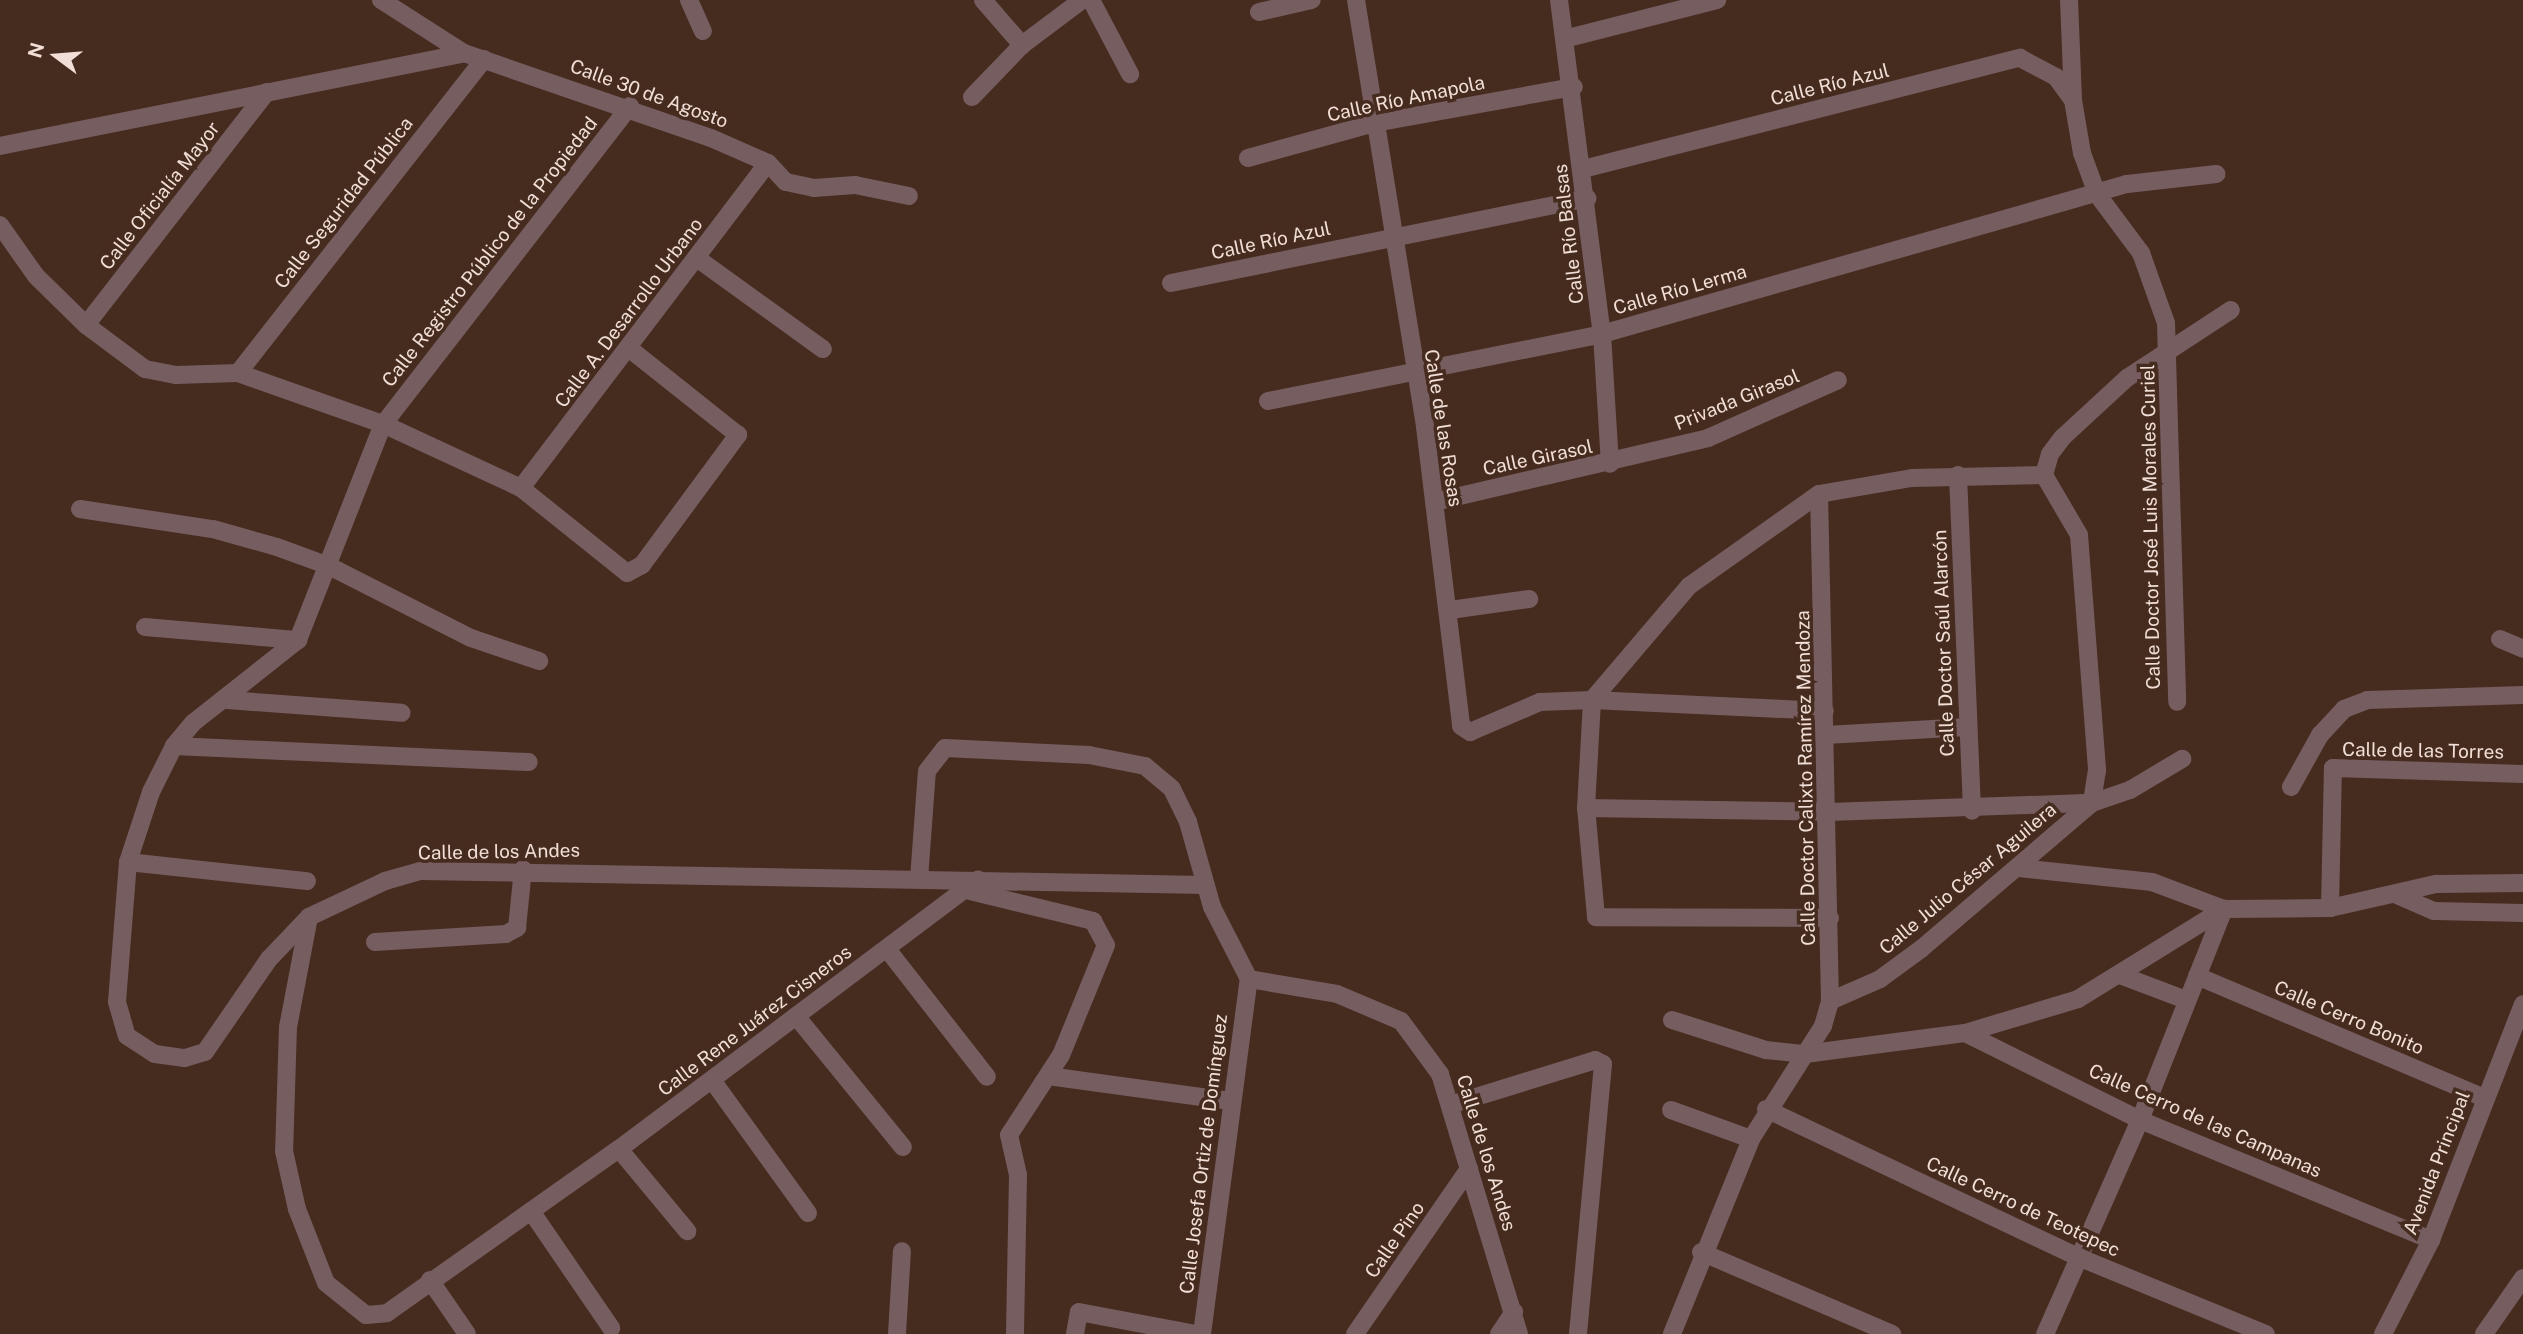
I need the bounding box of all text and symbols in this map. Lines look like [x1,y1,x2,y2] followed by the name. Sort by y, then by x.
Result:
[21,21,91,91] north arrow
[23,40,48,60] text: N
[567,55,731,133] street label: Calle 30 de Agosto
[1768,59,1892,111] street label: Calle Río Azul
[1325,71,1487,127] street label: Calle Río Amapola
[377,112,603,392] street label: Calle Registro Público de la Propiedad
[270,113,418,293] street label: Calle Seguridad Pública
[95,117,225,275] street label: Calle Oficialía Mayor
[1549,163,1589,305] street label: Calle Río Balsas
[550,214,708,412] street label: Calle A. Desarrollo Urbano
[1209,217,1333,265] street label: Calle Río Azul
[1611,260,1749,320] street label: Calle Río Lerma
[1419,347,1467,509] street label: Calle de las Rosas
[2137,364,2165,690] street label: Calle Doctor José Luis Morales Curiel
[1671,365,1803,435] street label: Privada Girasol
[1481,435,1595,481] street label: Calle Girasol
[1929,529,1959,757] street label: Calle Doctor Saúl Alarcón
[1792,610,1820,946] street label: Calle Doctor Calixto Ramírez Mendoza
[2342,738,2504,764] street label: Calle de las Torres
[1875,798,2061,960] street label: Calle Julio César Aguilera
[418,839,580,865] street label: Calle de los Andes
[654,941,856,1101] street label: Calle Rene Juárez Cisneros
[2271,976,2427,1060] street label: Calle Cerro Bonito
[1175,1013,1233,1295] street label: Calle Josefa Ortiz de Domínguez
[2085,1059,2325,1183] street label: Calle Cerro de las Campanas
[1451,1072,1521,1234] street label: Calle de los Andes
[2399,1088,2475,1238] street label: Avenida Principal
[1922,1152,2124,1262] street label: Calle Cerro de Teotepec
[1360,1197,1430,1283] street label: Calle Pino

